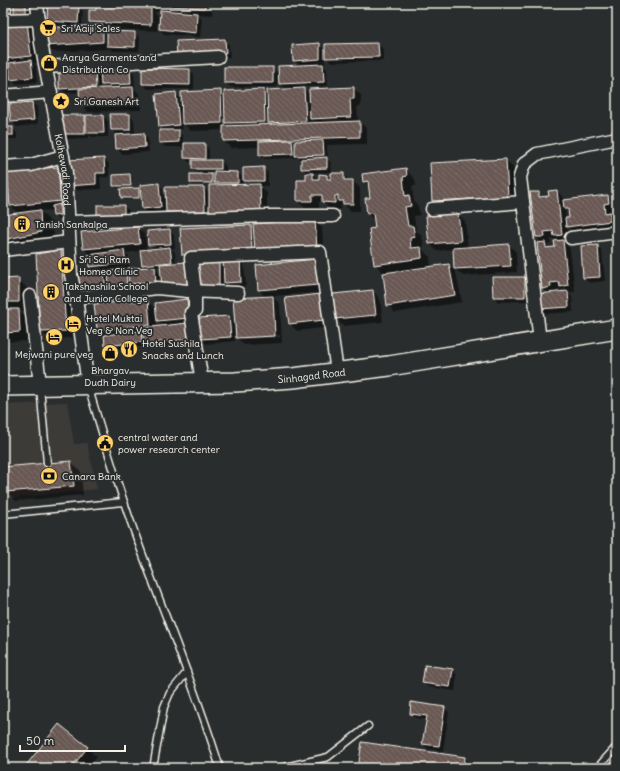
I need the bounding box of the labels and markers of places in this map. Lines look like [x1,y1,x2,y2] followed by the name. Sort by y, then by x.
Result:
[38,18,58,38] supermarket icon: Sri Aaiji Sales
[61,22,120,35] place label: Sri Aaiji Sales
[62,51,157,76] place label: Aarya Garments and Distribution Co
[39,53,59,73] shop icon: Aarya Garments and Distribution Co
[51,91,71,111] place icon: Sri Ganesh Art
[74,95,140,108] place label: Sri Ganesh Art
[12,214,32,234] building icon: Tanish Sankalpa
[35,218,108,231] place label: Tanish Sankalpa
[79,253,138,278] place label: Sri Sai Ram Homeo Clinic
[56,255,76,275] hospital icon: Sri Sai Ram Homeo Clinic
[64,280,148,305] place label: Takshashila School and Junior College
[41,282,61,302] building icon: Takshashila School and Junior College
[86,312,153,337] place label: Hotel Muktai Veg & Non Veg
[63,314,83,334] hotel icon: Hotel Muktai Veg & Non Veg
[44,327,64,347] hotel icon: Mejwani pure veg
[142,337,224,362] place label: Hotel Sushila Snacks and Lunch
[119,339,139,359] restaurant icon: Hotel Sushila Snacks and Lunch
[100,343,120,363] shop icon: Bhargav Dudh Dairy
[15,348,93,361] place label: Mejwani pure veg
[84,364,136,389] place label: Bhargav Dudh Dairy
[118,431,220,456] place label: central water and power research center
[95,433,115,453] public building icon: central water and power research center
[39,466,59,486] bank icon: Canara Bank
[62,470,121,483] place label: Canara Bank

